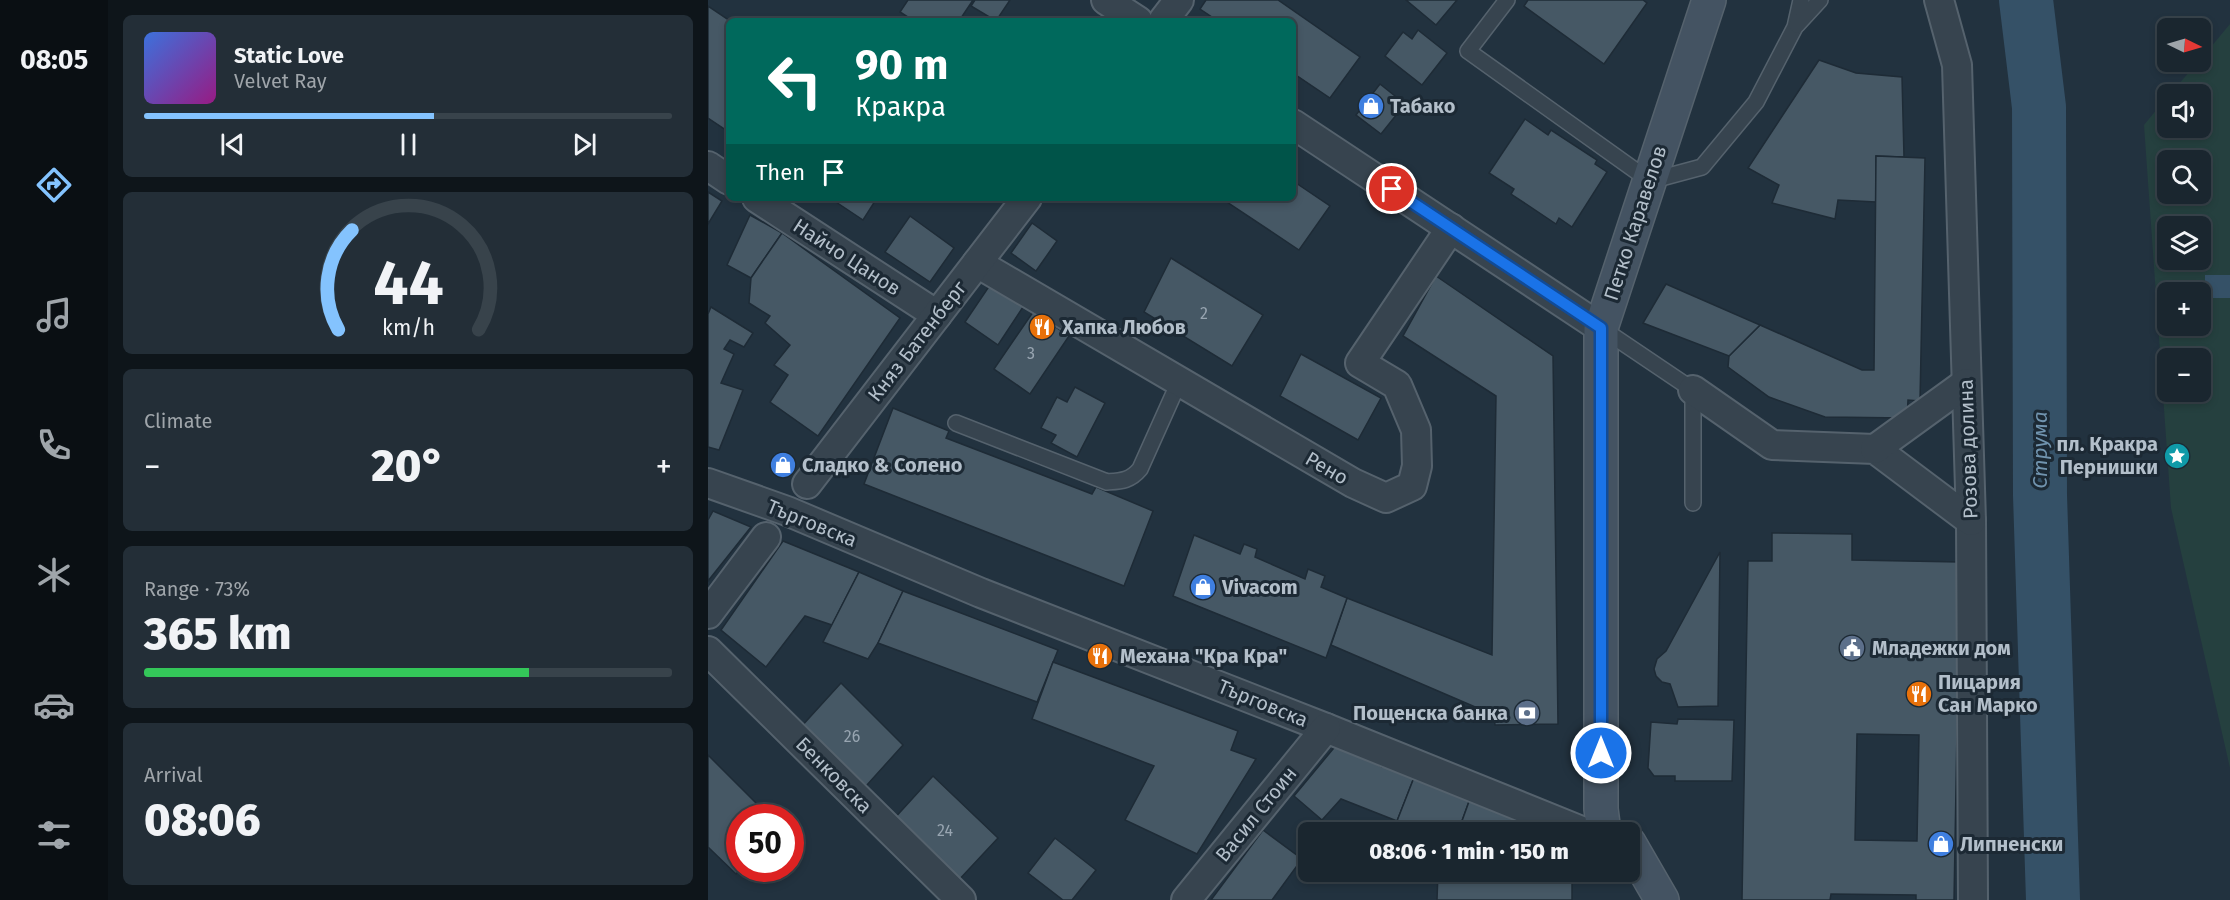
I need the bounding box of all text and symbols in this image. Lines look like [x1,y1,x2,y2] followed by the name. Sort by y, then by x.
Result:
[2157,18,2211,72] north arrow
[2157,18,2211,402] map controls
[855,40,949,90] text: 90 m
[234,42,344,69] text: Static Love
[756,42,834,120] icon: left
[20,44,88,76] text: 08:05
[234,69,327,93] text: Velvet Ray
[2157,84,2211,138] button: sound
[855,91,946,123] text: Кракра
[1356,91,1386,121] shop icon: Табако
[1390,94,1456,118] place label: Табако
[216,128,249,161] icon: previous
[392,128,425,161] icon: pause
[568,128,601,161] icon: next
[1599,142,1671,304] street label: Петко Каравелов
[2157,150,2211,204] button: search
[817,156,850,189] icon: arrive
[756,159,805,186] text: Then
[1366,163,1417,214] pin
[33,164,75,206] icon: directions
[1375,172,1408,205] icon: arrive
[789,213,905,301] street label: Найчо Цанов
[2157,216,2211,270] button: layers
[373,246,443,321] text: 44
[863,276,972,406] street label: Княз Батенберг
[2157,282,2211,336] button: +
[33,294,75,336] icon: music
[1200,304,1208,323] house number: 2
[1027,312,1057,342] restaurant icon: Хапка Любов
[381,315,435,341] text: km/h
[1061,315,1186,339] place label: Хапка Любов
[1027,344,1035,363] house number: 3
[2157,348,2211,402] button: −
[1954,379,1982,519] street label: Розова долина
[144,409,212,433] text: Climate
[2027,411,2053,489] water label: Струма
[33,424,75,466] icon: phone
[2057,432,2158,479] place label: пл. Кракра Пернишки
[371,439,445,493] text: 20°
[2162,441,2192,471] place icon: пл. Кракра Пернишки
[1301,446,1353,490] street label: Рено
[144,447,161,487] text: −
[656,447,672,487] text: +
[768,450,798,480] shop icon: Сладко & Солено
[802,453,963,477] place label: Сладко & Солено
[764,494,860,552] street label: Търговска
[33,554,75,596] icon: climate
[1188,572,1218,602] shop icon: Vivacom
[1221,575,1298,599] place label: Vivacom
[144,577,250,601] text: Range · 73%
[144,607,291,661] text: 365 km
[1837,633,1867,663] public building icon: Младежки дом
[1872,636,2011,660] place label: Младежки дом
[1085,641,1115,671] restaurant icon: Механа "Кра Кра"
[1120,644,1287,668] place label: Механа "Кра Кра"
[1938,670,2038,717] place label: Пицария Сан Марко
[1215,674,1311,732] street label: Търговска
[1904,679,1934,709] restaurant icon: Пицария Сан Марко
[33,684,75,726] icon: car
[1512,698,1542,728] bank icon: Пощенска банка
[1353,701,1508,725] place label: Пощенска банка
[1569,721,1633,785] position arrow
[844,727,860,746] house number: 26
[791,732,877,818] street label: Бенковска
[1210,761,1302,867] street label: Васил Стоин
[144,763,203,787] text: Arrival
[144,793,261,847] text: 08:06
[726,804,804,882] speed limit sign: 50
[33,814,75,856] icon: filters
[937,821,953,840] house number: 24
[1926,829,1956,859] shop icon: Липненски
[1960,832,2063,856] place label: Липненски
[1369,838,1569,865] text: 08:06 · 1 min · 150 m

